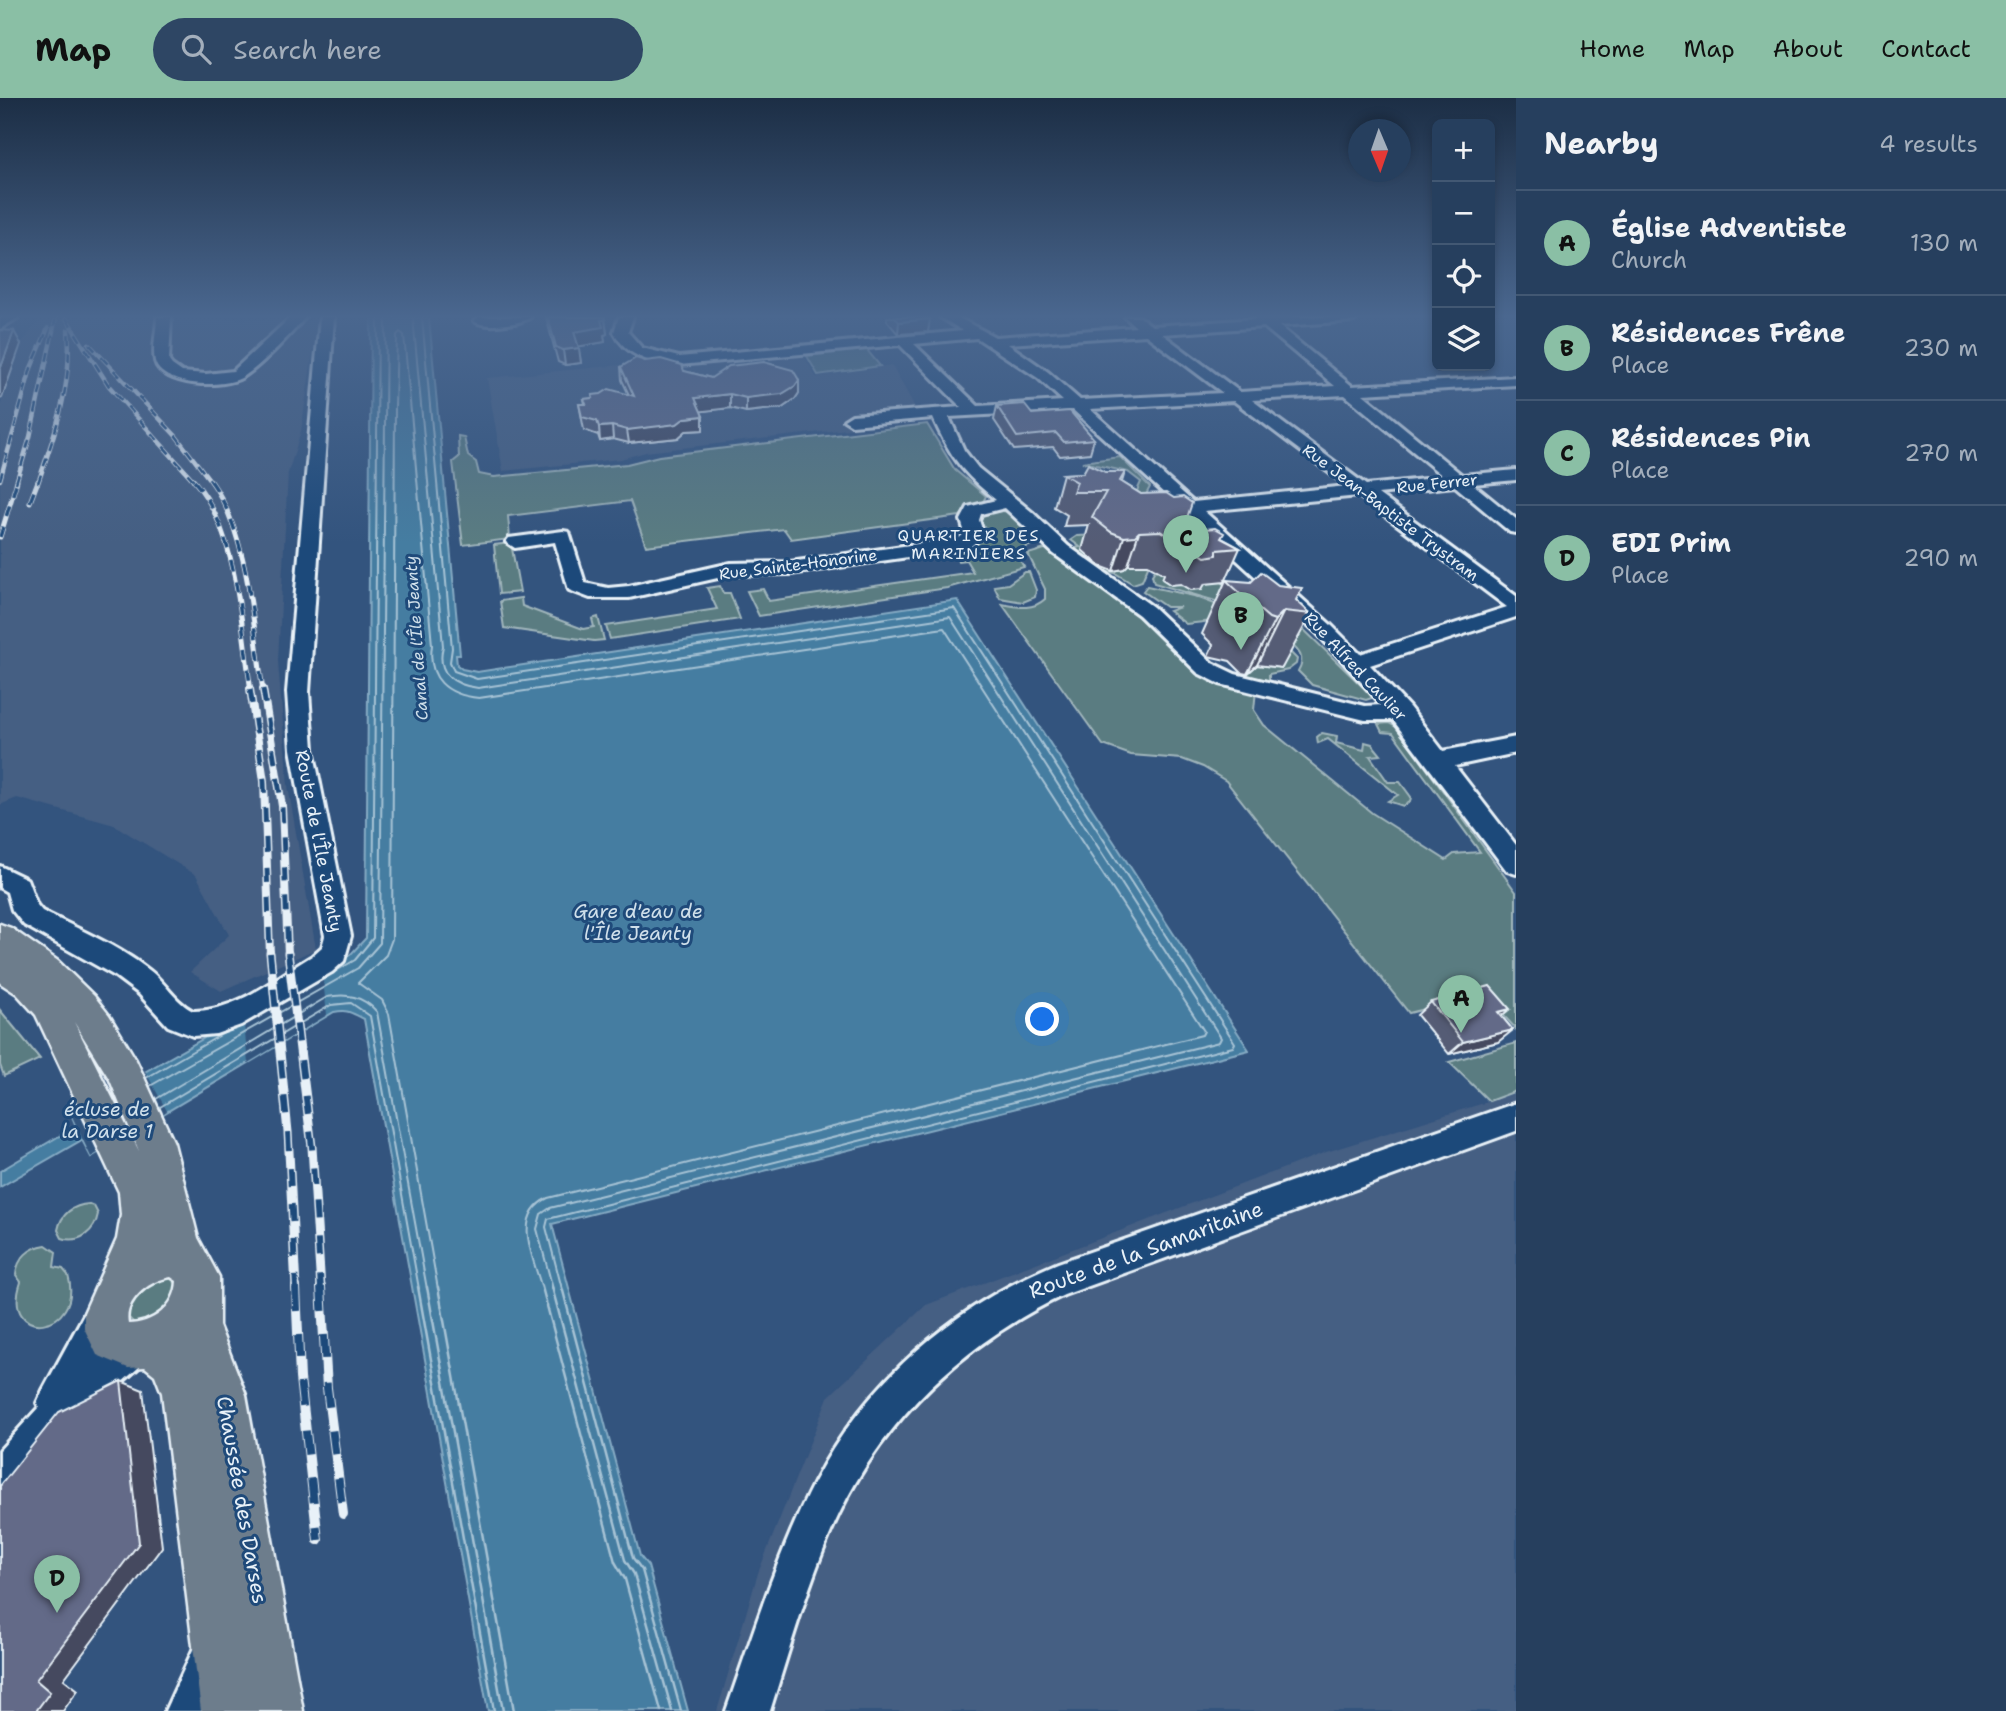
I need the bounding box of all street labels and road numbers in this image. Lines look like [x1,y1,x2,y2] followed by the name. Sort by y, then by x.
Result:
[1298,439,1483,586] street label: Rue Jean-Baptiste Trystram
[1396,469,1479,498] street label: Rue Ferrer
[718,544,878,585] street label: Rue Sainte-Honorine
[1300,607,1412,725] street label: Rue Alfred Caulier
[290,748,348,934] street label: Route de l'Île Jeanty
[1025,1195,1267,1305] street label: Route de la Samaritaine
[210,1394,274,1606] street label: Chaussée des Darses

